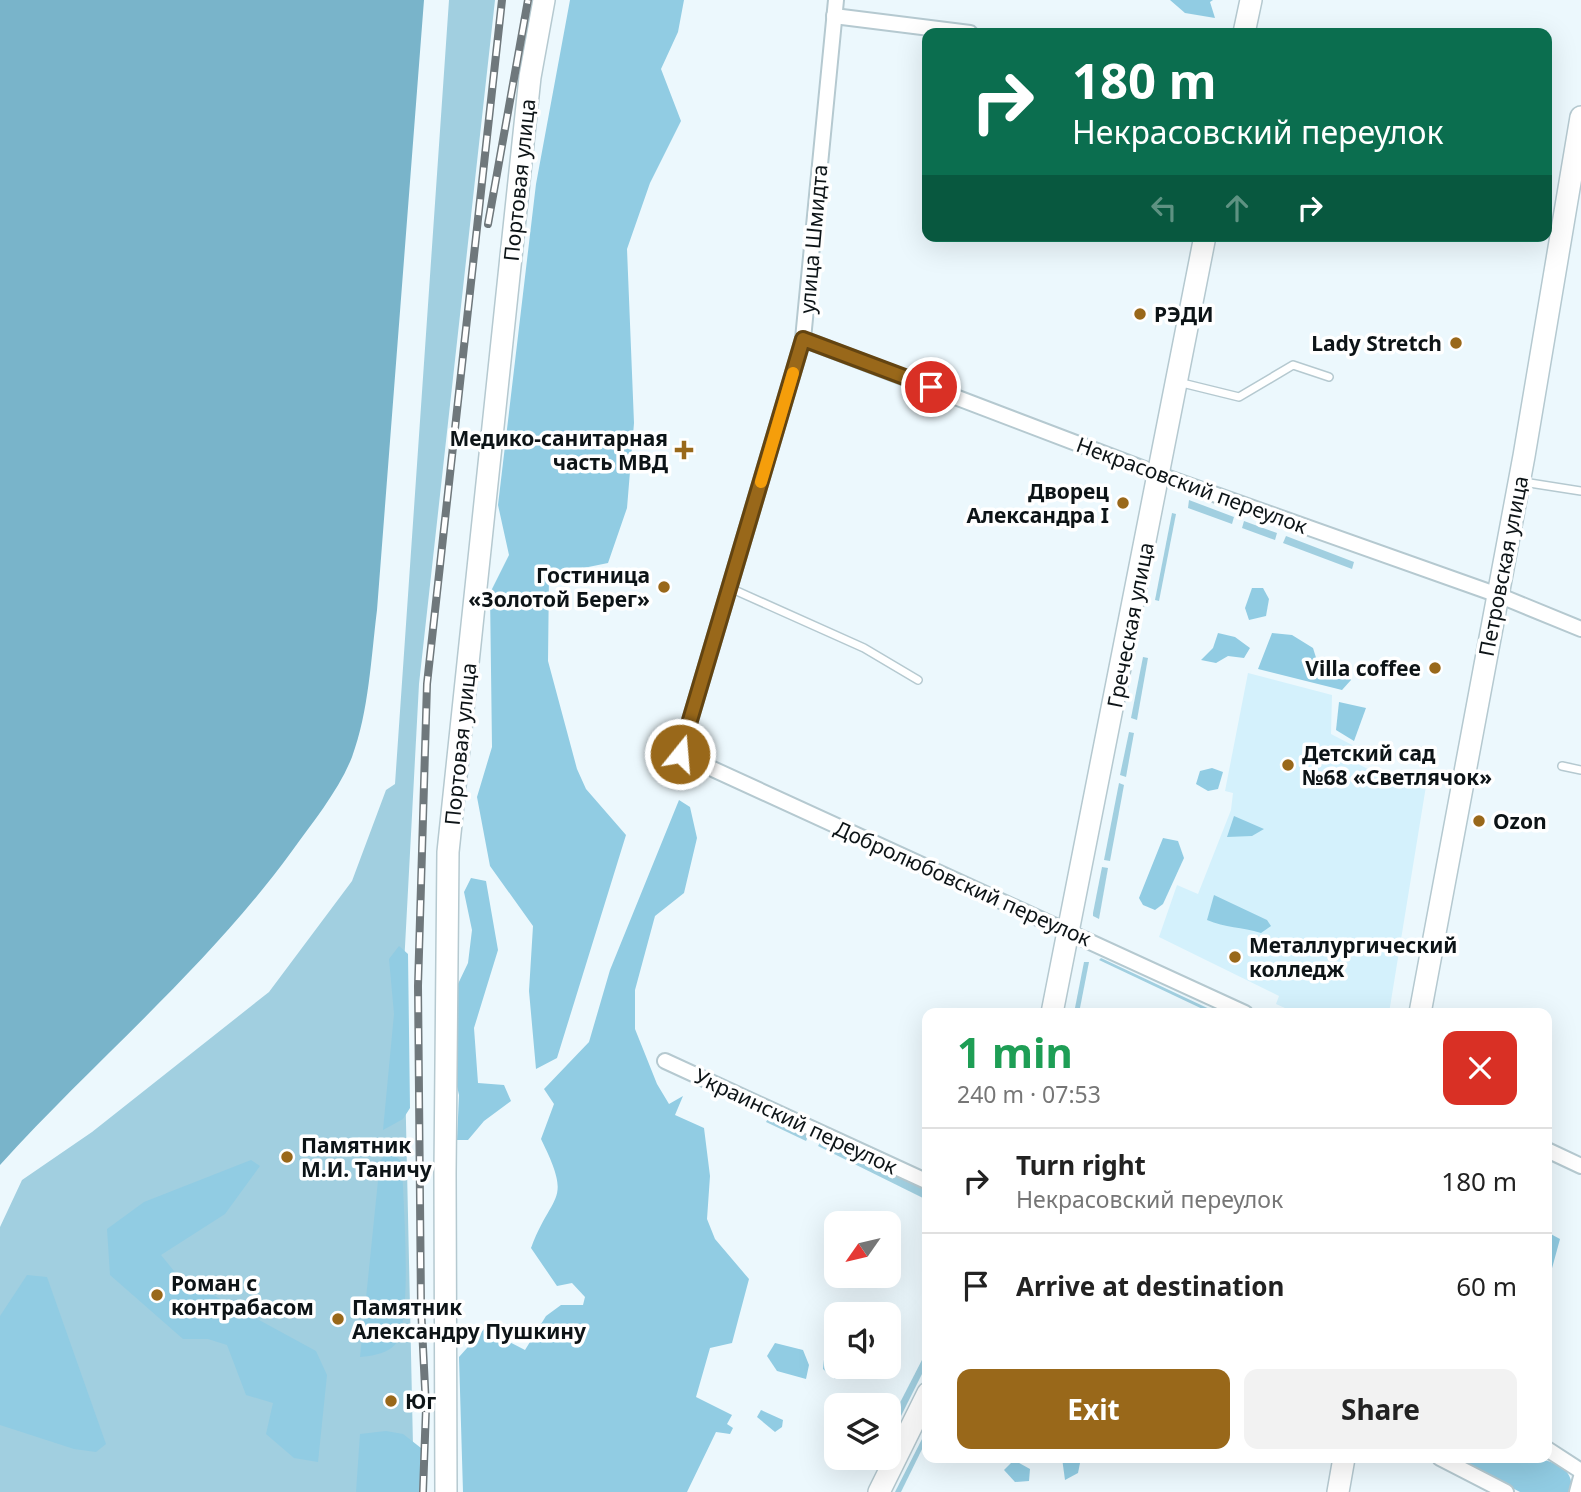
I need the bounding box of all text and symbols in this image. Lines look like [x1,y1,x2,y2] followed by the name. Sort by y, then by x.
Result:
[1072,47,1217,113] text: 180 m
[957,56,1048,147] icon: right
[497,97,541,263] street label: Портовая улица
[1072,110,1444,153] text: Некрасовский переулок
[793,163,833,315] street label: улица Шмидта
[1145,189,1183,227] icon: left
[1218,189,1256,227] icon: ahead
[1291,189,1329,227] icon: right
[1154,300,1214,328] place label: РЭДИ
[1132,306,1148,322] marker: РЭДИ
[1311,329,1442,357] place label: Lady Stretch
[1448,335,1464,351] marker: Lady Stretch
[901,357,961,417] pin
[912,368,950,406] icon: arrive
[449,424,669,476] place label: Медико-санитарная часть МВД
[1073,430,1311,540] street label: Некрасовский переулок
[674,440,694,460] marker: Медико-санитарная часть МВД
[1472,473,1534,659] street label: Петровская улица
[966,477,1109,529] place label: Дворец Александра I
[1115,495,1131,511] marker: Дворец Александра I
[1100,540,1160,710] street label: Греческая улица
[468,561,650,613] place label: Гостиница «Золотой Берег»
[656,579,672,595] marker: Гостиница «Золотой Берег»
[1305,654,1421,682] place label: Villa coffee
[1427,660,1443,676] marker: Villa coffee
[438,661,482,827] street label: Портовая улица
[643,717,717,791] position arrow
[1302,739,1492,791] place label: Детский сад №68 «Светлячок»
[1280,757,1296,773] marker: Детский сад №68 «Светлячок»
[1493,807,1547,835] place label: Ozon
[1471,813,1487,829] marker: Ozon
[830,814,1096,952] street label: Добролюбовский переулок
[1249,931,1458,983] place label: Металлургический колледж
[1227,949,1243,965] marker: Металлургический колледж
[957,1023,1073,1080] text: 1 min
[1443,1031,1517,1105] button: close
[690,1062,902,1180] street label: Украинский переулок
[957,1078,1101,1110] text: 240 m · 07:53
[301,1131,432,1183] place label: Памятник М.И. Таничу
[1016,1147,1146,1183] text: Turn right
[279,1149,295,1165] marker: Памятник М.И. Таничу
[957,1162,995,1200] icon: right
[1441,1163,1517,1199] text: 180 m
[1016,1183,1283,1215] text: Некрасовский переулок
[824,1211,901,1288] north arrow
[824,1211,901,1470] map controls
[957,1267,995,1305] icon: arrive
[1016,1268,1285,1304] text: Arrive at destination
[1456,1268,1517,1304] text: 60 m
[171,1269,314,1321] place label: Роман с контрабасом
[149,1287,165,1303] marker: Роман с контрабасом
[352,1293,586,1345] place label: Памятник Александру Пушкину
[824,1302,901,1379] button: sound
[330,1311,346,1327] marker: Памятник Александру Пушкину
[957,1369,1230,1449] button: Exit
[1244,1369,1517,1449] button: Share
[405,1387,436,1415] place label: Юг
[383,1393,399,1409] marker: Юг
[824,1393,901,1470] button: layers

